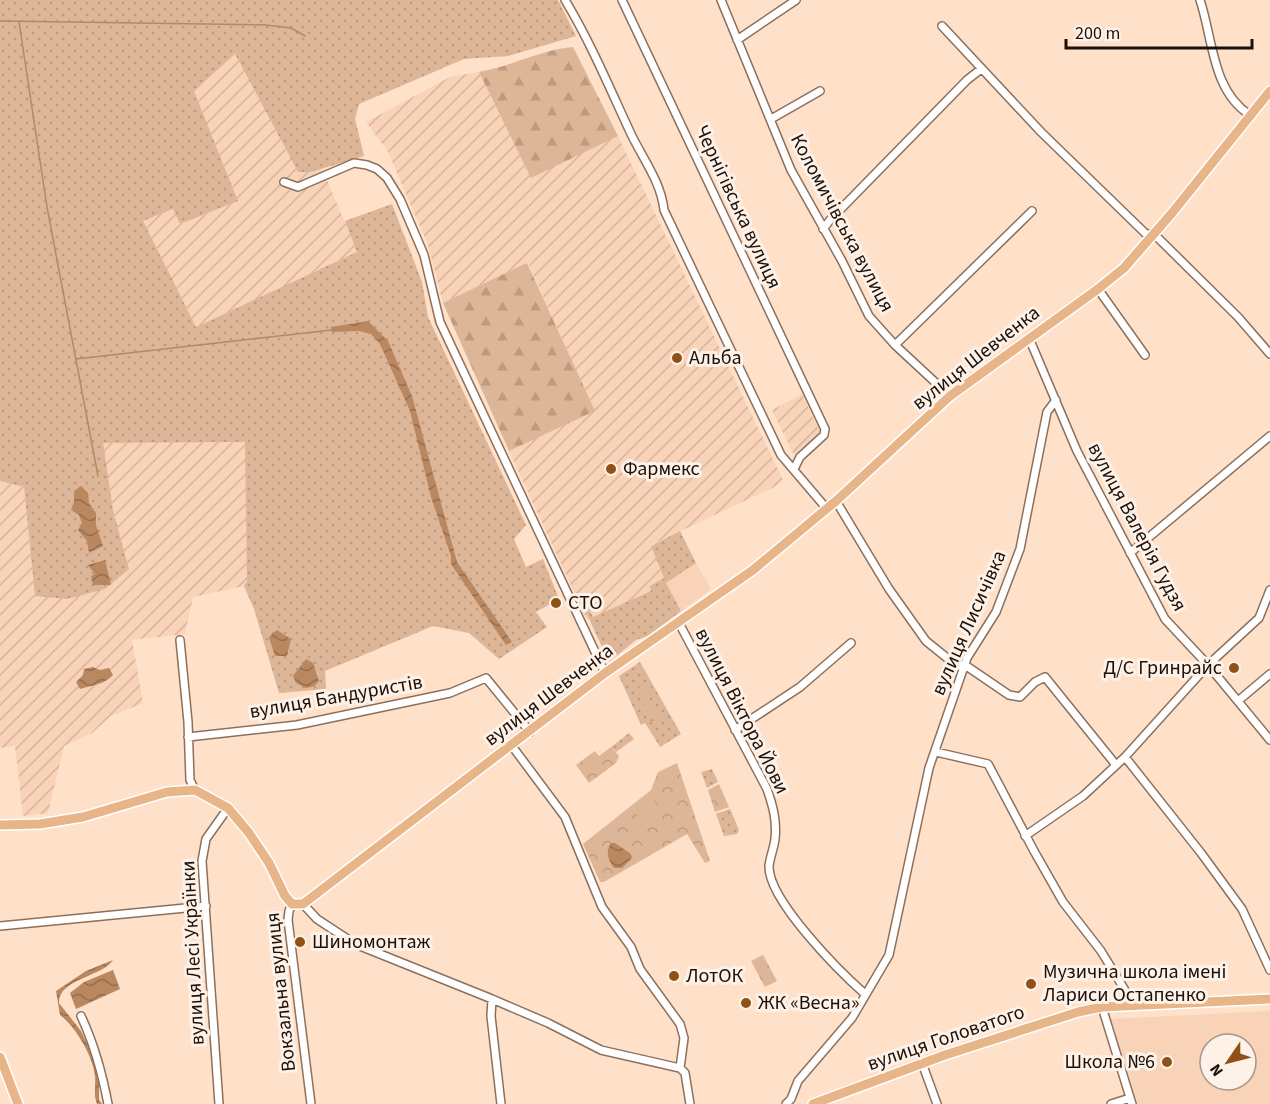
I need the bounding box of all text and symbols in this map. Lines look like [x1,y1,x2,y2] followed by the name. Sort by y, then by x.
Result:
[1066,12,1252,50] scale bar
[1075,21,1120,46] text: 200 m
[688,120,788,294] street label: Чернігівська вулиця
[783,129,901,317] street label: Коломичівська вулиця
[906,299,1046,417] street label: вулиця Шевченка
[689,344,741,372] place label: Альба
[670,351,684,365] marker: Альба
[1081,438,1193,616] street label: вулиця Валерія Гудзя
[623,455,700,483] place label: Фармекс
[604,462,618,476] marker: Фармекс
[924,546,1014,700] street label: вулиця Лисичівка
[568,589,603,617] place label: СТО
[549,596,563,610] marker: СТО
[688,623,796,799] street label: вулиця Віктора Йови
[479,637,619,753] street label: вулиця Шевченка
[1103,654,1222,682] place label: Д/С Гринрайс
[1227,661,1241,675] marker: Д/С Гринрайс
[247,668,425,726] street label: вулиця Бандуристів
[174,860,212,1046] street label: вулиця Лесі Українки
[259,911,303,1073] street label: Вокзальна вулиця
[312,928,431,956] place label: Шиномонтаж
[293,935,307,949] marker: Шиномонтаж
[1043,958,1226,1009] place label: Музична школа імені Лариси Остапенко
[686,962,744,990] place label: ЛотОК
[667,969,681,983] marker: ЛотОК
[1024,977,1038,991] marker: Музична школа імені Лариси Остапенко
[758,989,859,1017] place label: ЖК «Весна»
[739,996,753,1010] marker: ЖК «Весна»
[864,998,1028,1078] street label: вулиця Головатого
[1198,1032,1258,1092] north arrow
[1065,1048,1155,1076] place label: Школа №6
[1160,1055,1174,1069] marker: Школа №6
[1204,1059,1229,1081] text: N

